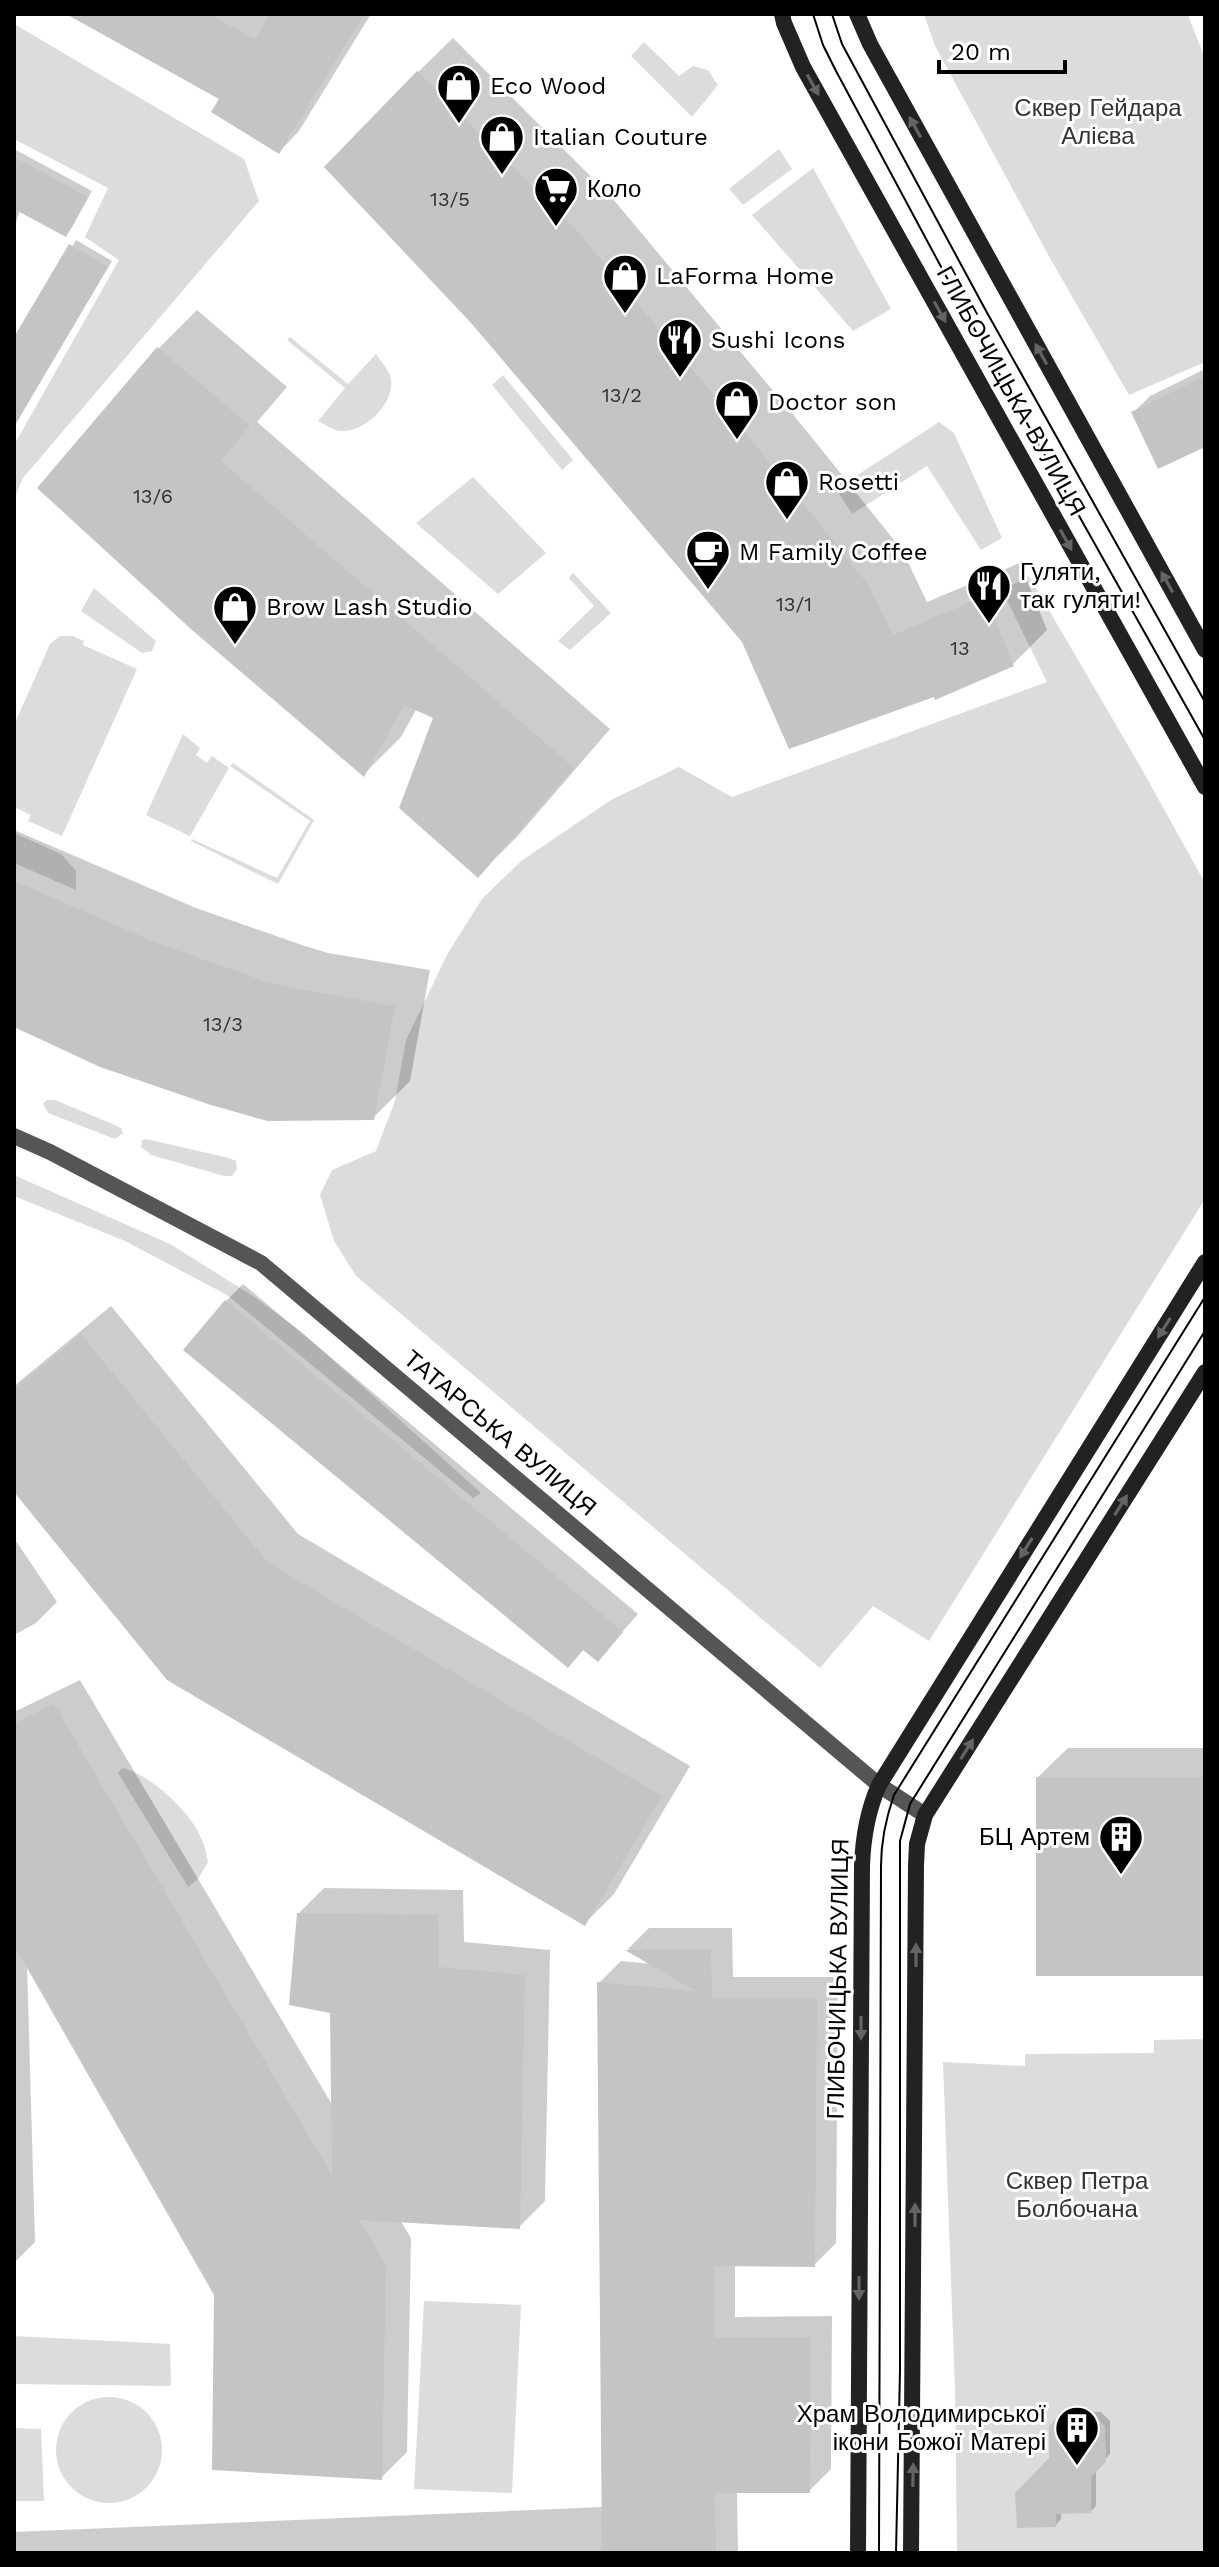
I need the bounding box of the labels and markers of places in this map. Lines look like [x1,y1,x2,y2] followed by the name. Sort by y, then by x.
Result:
[435,62,483,125] shop icon: Eco Wood
[490,72,606,100] place label: Eco Wood
[478,113,526,176] shop icon: Italian Couture
[533,123,708,151] place label: Italian Couture
[532,165,580,228] supermarket icon: Коло
[587,175,641,203] place label: Коло
[601,252,649,315] shop icon: LaForma Home
[656,262,834,290] place label: LaForma Home
[656,316,704,379] restaurant icon: Sushi Icons
[711,326,845,354] place label: Sushi Icons
[713,378,761,441] shop icon: Doctor son
[768,388,897,416] place label: Doctor son
[763,458,811,521] shop icon: Rosetti
[818,468,899,496] place label: Rosetti
[684,528,732,591] cafe icon: M Family Coffee
[739,538,928,566] place label: M Family Coffee
[1020,558,1141,614] place label: Гуляти, так гуляти!
[965,562,1013,625] restaurant icon: Гуляти, так гуляти!
[211,583,259,646] shop icon: Brow Lash Studio
[266,593,473,621] place label: Brow Lash Studio
[1097,1813,1145,1876] building icon: БЦ Артем
[979,1823,1090,1851] place label: БЦ Артем
[797,2400,1046,2456] place label: Храм Володимирської ікони Божої Матері
[1053,2404,1101,2467] building icon: Храм Володимирської ікони Божої Матері

